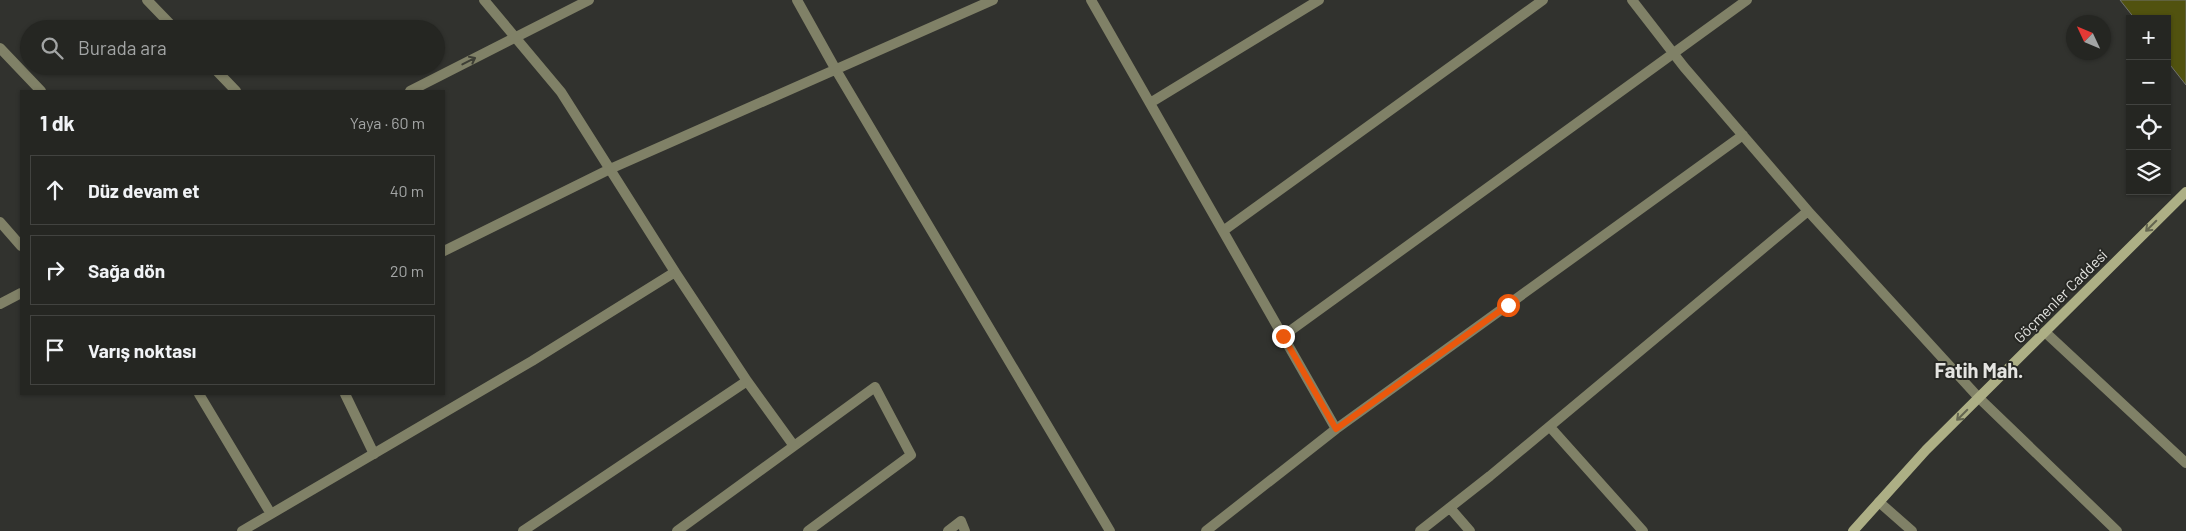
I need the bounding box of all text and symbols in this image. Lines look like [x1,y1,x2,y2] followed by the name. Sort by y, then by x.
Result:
[2066,15,2111,60] north arrow
[2126,15,2171,195] map controls
[2126,15,2171,60] button: +
[20,20,445,75] search box
[38,34,66,62] icon: search
[78,36,167,59] text: Burada ara
[461,56,476,66] one-way arrow
[2126,60,2171,105] button: −
[2126,105,2171,150] button: locate
[40,110,75,135] text: 1 dk
[350,113,425,132] text: Yaya · 60 m
[2126,150,2171,195] button: layers
[41,176,69,204] icon: ahead
[88,179,200,202] text: Düz devam et
[390,181,424,200] text: 40 m
[2145,220,2158,232] one-way arrow
[2010,246,2110,346] street label: Göçmenler Caddesi
[41,256,69,284] icon: right
[88,259,165,282] text: Sağa dön
[390,261,424,280] text: 20 m
[1497,294,1520,317] route start
[1272,325,1295,348] route end
[41,336,69,364] icon: arrive
[88,339,196,362] text: Varış noktası
[1935,358,2023,382] district label: Fatih Mah.
[1956,408,1968,420] one-way arrow

